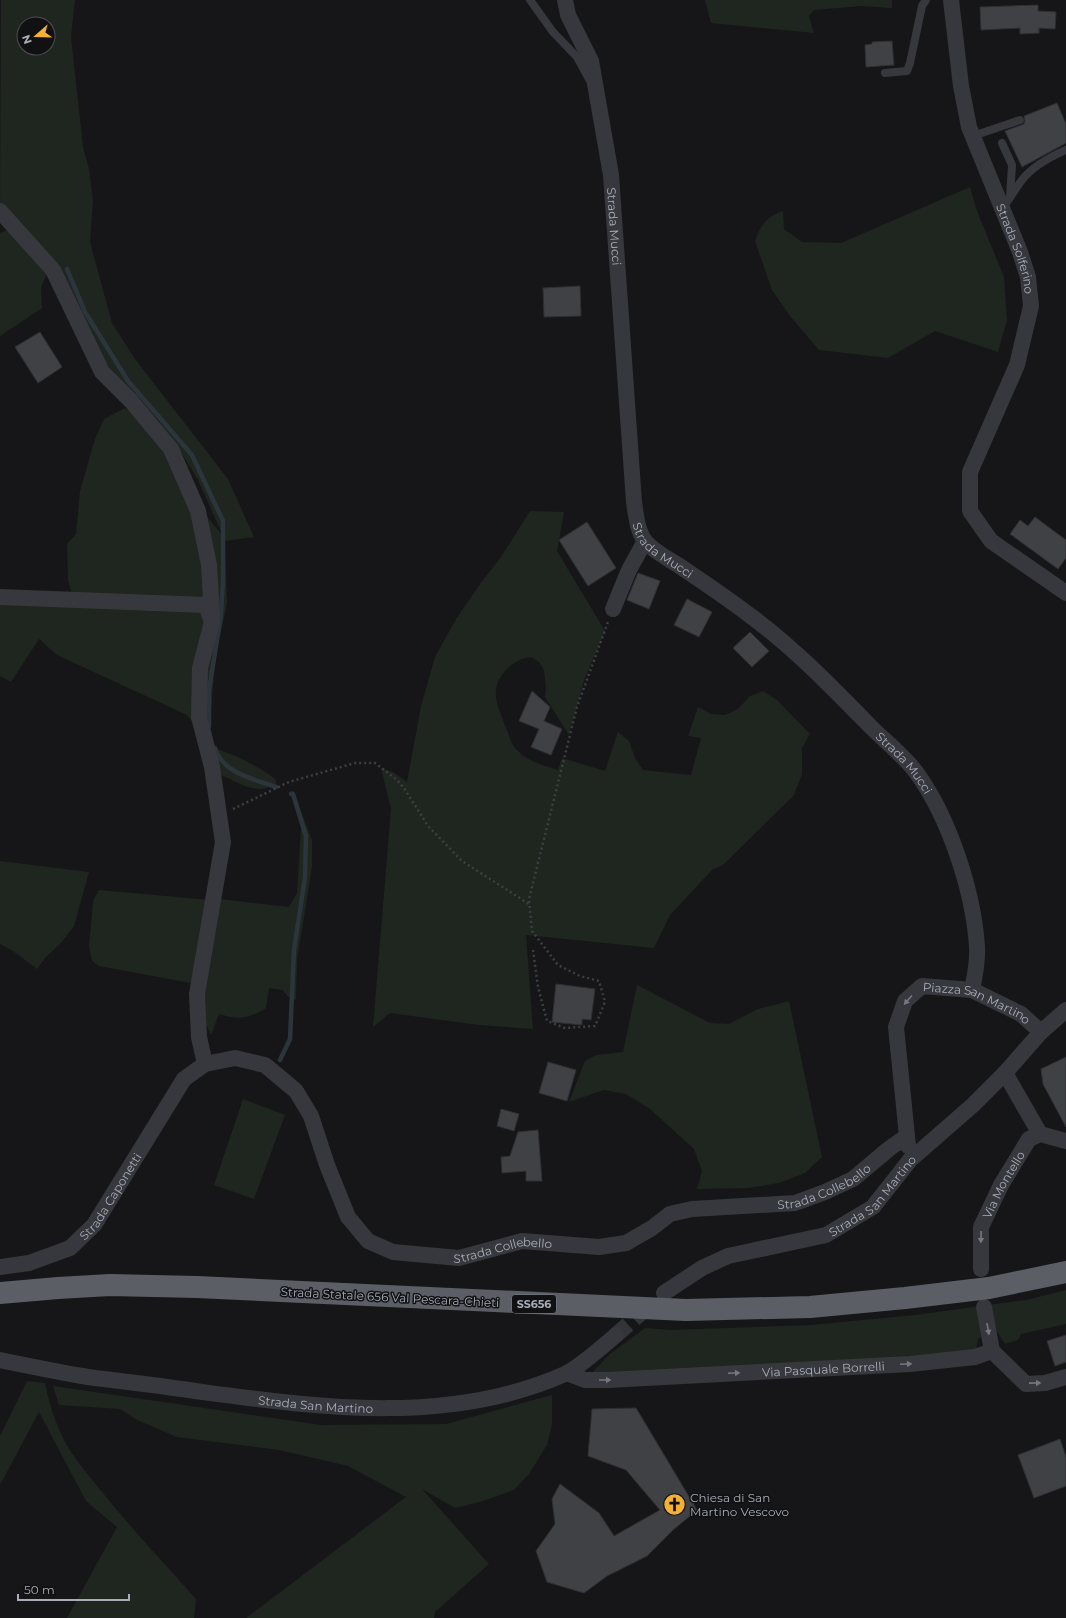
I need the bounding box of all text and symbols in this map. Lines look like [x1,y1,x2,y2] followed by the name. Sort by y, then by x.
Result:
[16,16,56,56] north arrow
[19,33,35,46] text: N
[604,187,625,266] street label: Strada Mucci
[993,201,1037,295] street label: Strada Solferino
[630,520,696,581] street label: Strada Mucci
[873,728,936,796] street label: Strada Mucci
[922,979,1034,1027] street label: Piazza San Martino
[904,995,913,1005] one-way arrow
[979,1148,1028,1221] street label: Via Montello
[76,1150,144,1243] street label: Strada Caponetti
[826,1151,918,1239] street label: Strada San Martino
[777,1160,873,1212] street label: Strada Collebello
[978,1231,984,1244] one-way arrow
[453,1234,553,1266] street label: Strada Collebello
[280,1284,500,1310] street label: Strada Statale 656 Val Pescara-Chieti
[512,1295,556,1313] road number: SS656
[985,1323,991,1335] one-way arrow
[762,1358,885,1379] street label: Via Pasquale Borrelli
[900,1361,913,1367] one-way arrow
[728,1370,741,1376] one-way arrow
[599,1377,612,1383] one-way arrow
[1029,1380,1041,1387] one-way arrow
[257,1392,373,1416] street label: Strada San Martino
[690,1490,789,1519] place label: Chiesa di San Martino Vescovo
[661,1491,687,1517] church icon: Chiesa di San Martino Vescovo
[18,1576,129,1602] scale bar
[24,1582,55,1597] text: 50 m

